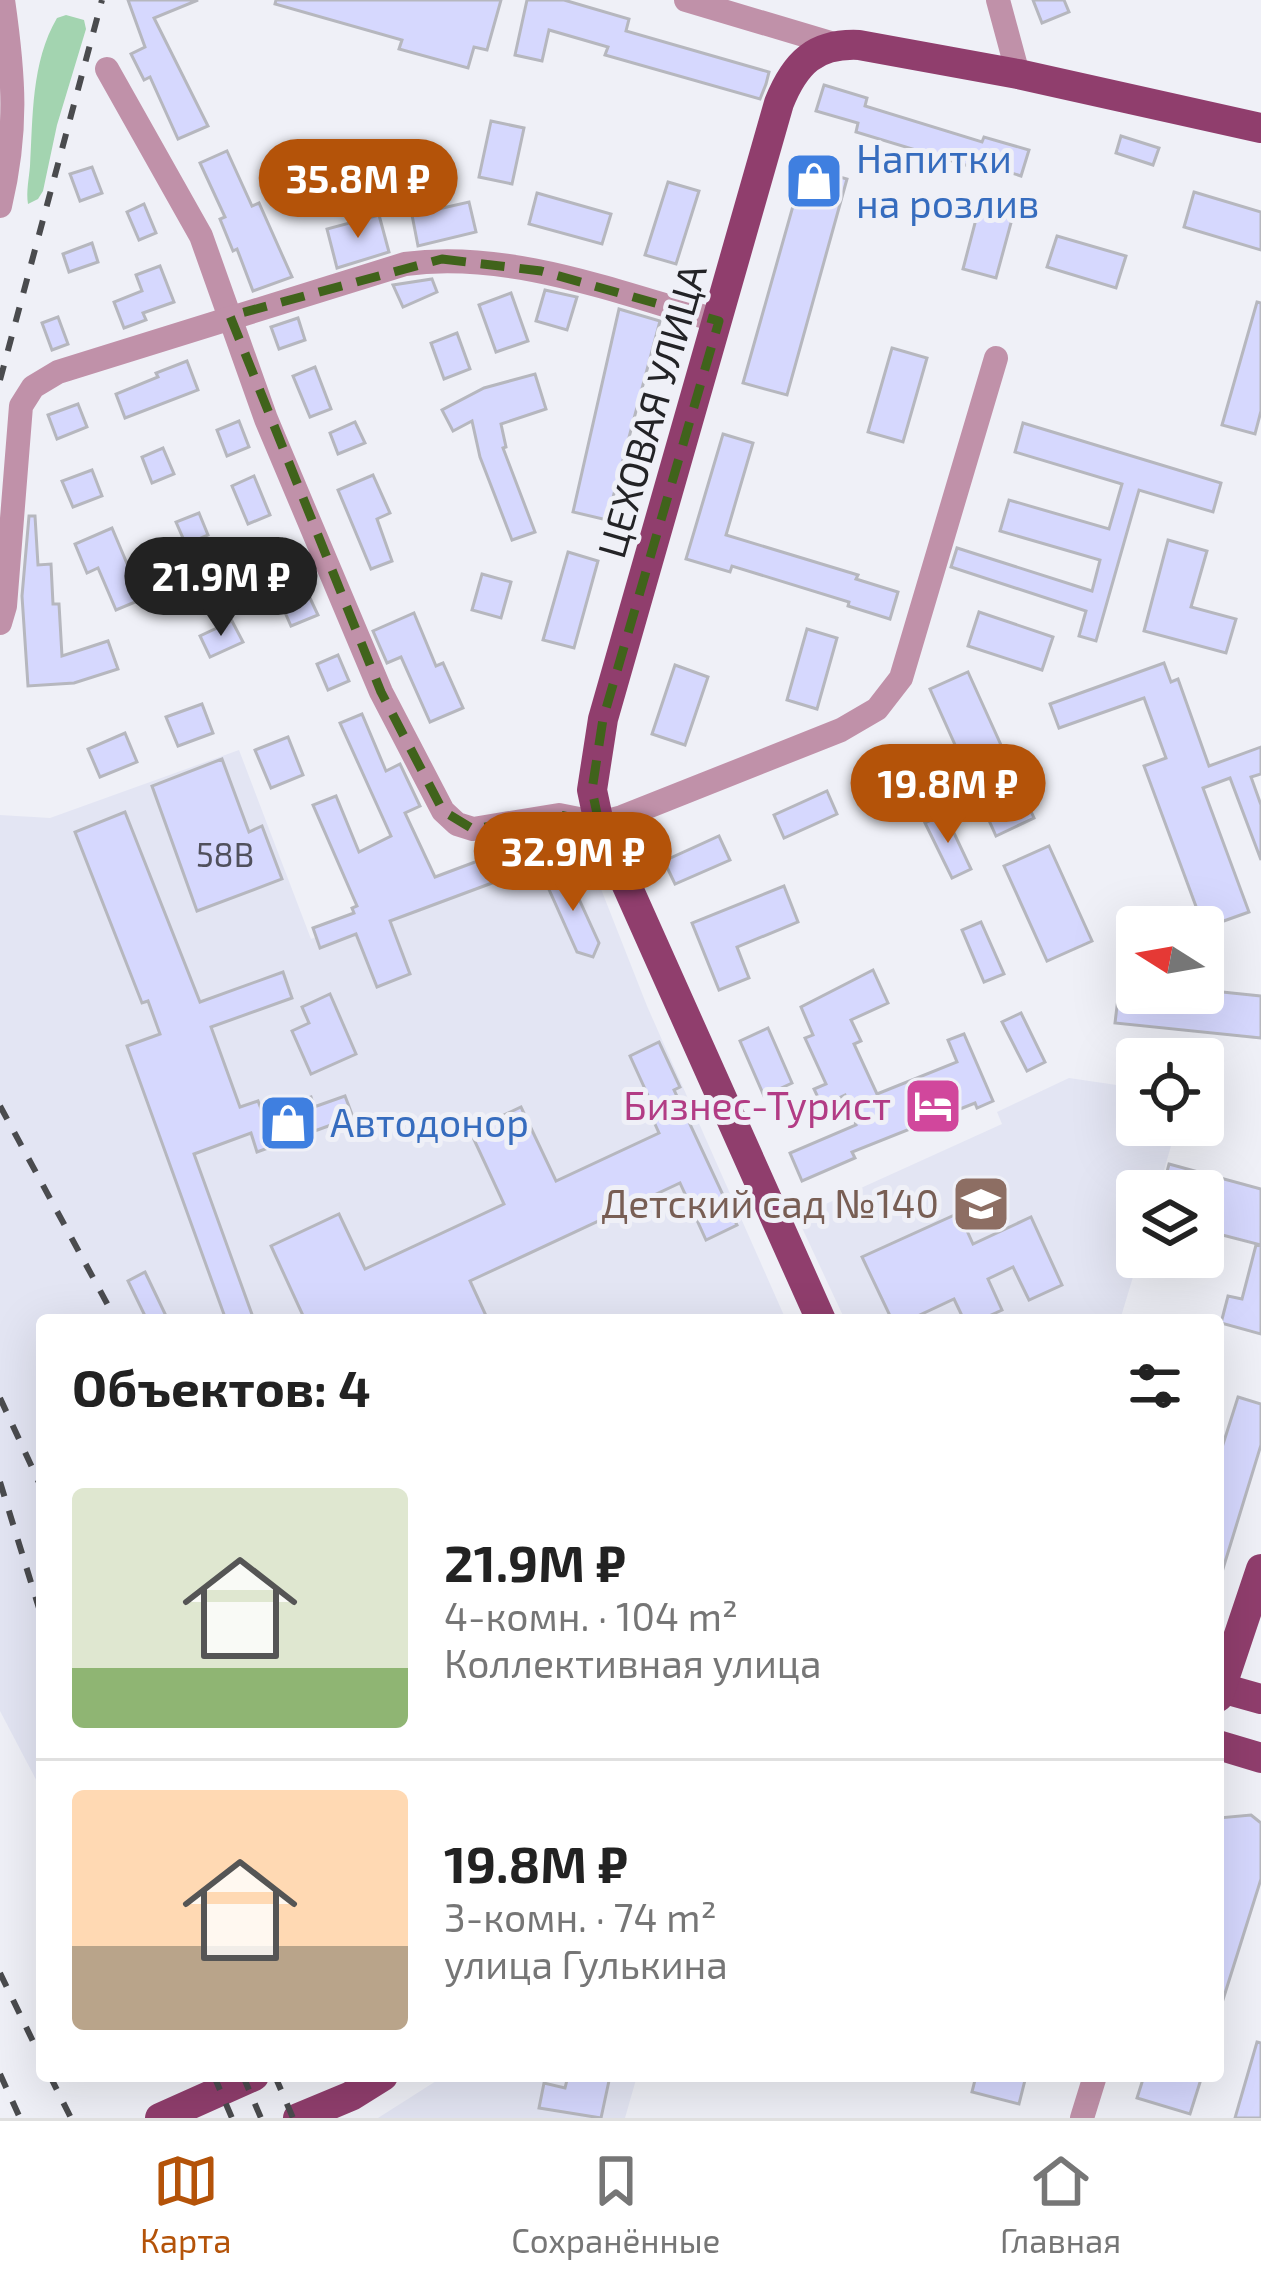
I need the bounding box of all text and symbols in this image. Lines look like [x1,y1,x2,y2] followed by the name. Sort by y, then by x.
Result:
[856,134,1039,226] place label: Напитки на розлив
[247,139,469,241] pin: 35.8M ₽
[783,150,845,212] shop icon: Напитки на розлив
[286,154,430,201] text: 35.8M ₽
[586,259,715,563] street label: ЦЕХОВАЯ УЛИЦА
[110,537,332,639] pin: 21.9M ₽
[151,552,291,599] text: 21.9M ₽
[837,744,1059,846] pin: 19.8M ₽
[878,759,1018,806] text: 19.8M ₽
[462,812,684,914] pin: 32.9M ₽
[501,827,645,874] text: 32.9M ₽
[196,834,254,874] house number: 58В
[1116,906,1224,1014] north arrow
[1116,906,1224,1278] map controls
[1116,1038,1224,1146] button: locate
[902,1075,964,1137] hotel icon: Бизнес-Турист
[623,1081,891,1129] place label: Бизнес-Турист
[257,1092,319,1154] shop icon: Автодонор
[330,1098,529,1145] place label: Автодонор
[1116,1170,1224,1278] button: layers
[950,1173,1012,1235] school or university icon: Детский сад №140
[601,1179,939,1226] place label: Детский сад №140
[1122,1353,1188,1419] icon: filters
[72,1356,371,1417] text: Объектов: 4
[444,1531,626,1592] text: 21.9M ₽
[168,1536,312,1680] icon: home
[444,1592,738,1639] text: 4-комн. · 104 m²
[444,1639,822,1686] text: Коллективная улица
[444,1832,628,1893] text: 19.8M ₽
[168,1838,312,1982] icon: home
[444,1893,717,1940] text: 3-комн. · 74 m²
[444,1940,728,1987] text: улица Гулькина
[140,2148,232,2260] tab: Карта
[511,2148,720,2260] tab: Сохранённые
[1000,2148,1121,2260] tab: Главная

